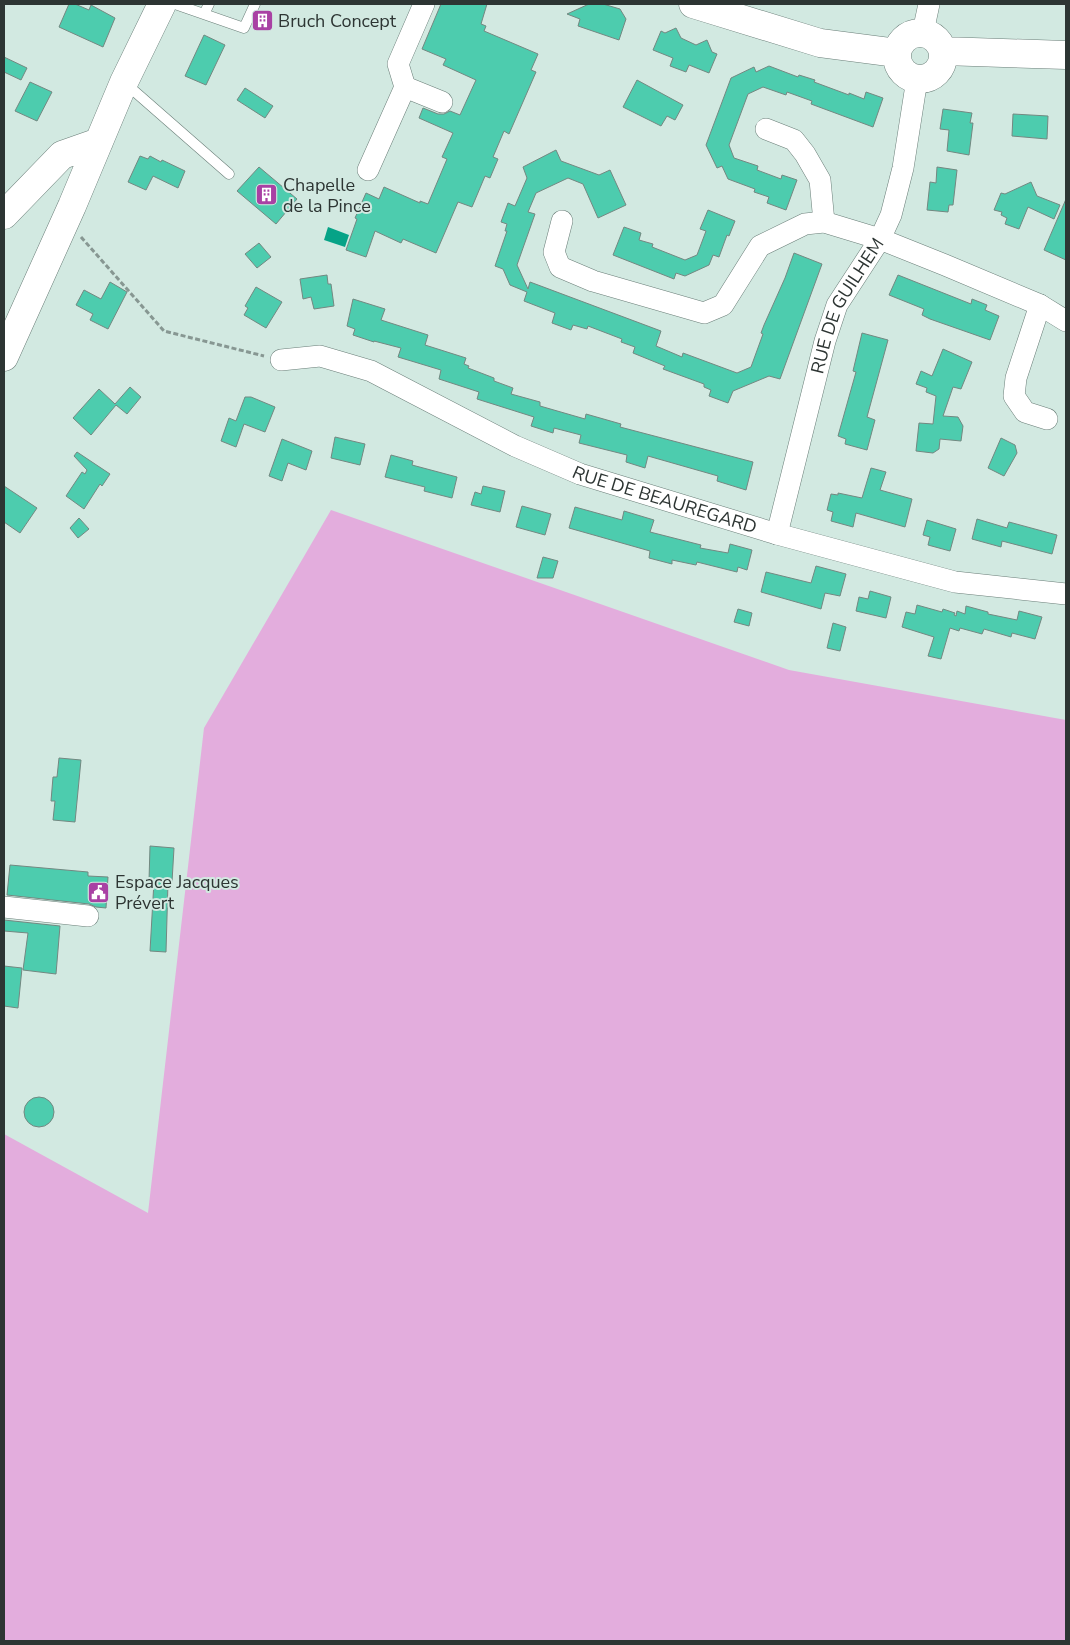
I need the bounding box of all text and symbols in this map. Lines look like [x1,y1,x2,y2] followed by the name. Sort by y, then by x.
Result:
[250,9,274,33] building icon: Bruch Concept
[278,9,397,33] place label: Bruch Concept
[283,173,371,218] place label: Chapelle de la Pince
[255,183,279,207] building icon: Chapelle de la Pince
[805,233,889,376] street label: RUE DE GUILHEM
[569,460,760,539] street label: RUE DE BEAUREGARD
[115,870,239,915] place label: Espace Jacques Prévert
[87,880,111,904] public building icon: Espace Jacques Prévert

